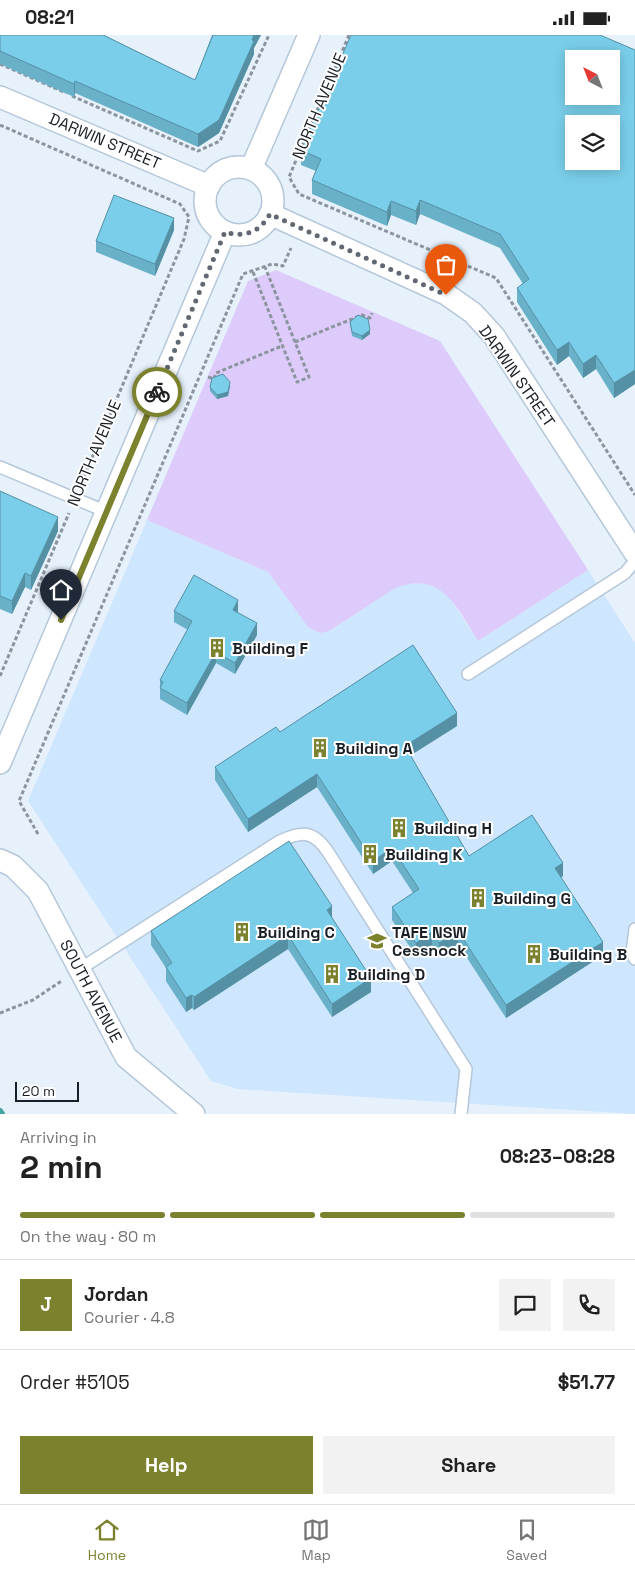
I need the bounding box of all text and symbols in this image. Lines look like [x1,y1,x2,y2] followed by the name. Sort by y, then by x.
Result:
[25,5,74,30] text: 08:21
[287,50,351,162] street label: NORTH AVENUE
[565,50,620,105] north arrow
[565,50,620,170] map controls
[46,108,164,174] street label: DARWIN STREET
[565,115,620,170] button: layers
[425,244,467,295] pin
[432,251,460,279] icon: bag
[474,321,560,431] street label: DARWIN STREET
[132,367,182,417] courier
[143,378,171,406] icon: bike
[62,397,126,509] street label: NORTH AVENUE
[40,569,82,620] pin
[47,576,75,604] icon: home
[206,637,228,659] building icon: Building F
[232,638,309,659] place label: Building F
[309,737,331,759] building icon: Building A
[335,738,413,759] place label: Building A
[388,817,410,839] building icon: Building H
[414,818,492,839] place label: Building H
[359,843,381,865] building icon: Building K
[385,844,463,865] place label: Building K
[467,887,489,909] building icon: Building G
[493,888,571,909] place label: Building G
[231,921,253,943] building icon: Building C
[257,922,335,943] place label: Building C
[392,922,467,961] place label: TAFE NSW Cessnock
[366,930,388,952] school or university icon: TAFE NSW Cessnock
[55,936,127,1046] street label: SOUTH AVENUE
[523,943,545,965] building icon: Building B
[549,944,627,965] place label: Building B
[321,963,343,985] building icon: Building D
[347,964,425,985] place label: Building D
[15,1079,79,1102] scale bar
[22,1082,55,1100] text: 20 m
[20,1127,97,1148] text: Arriving in
[500,1144,615,1169] text: 08:23–08:28
[20,1147,103,1187] text: 2 min
[20,1226,156,1247] text: On the way · 80 m
[499,1279,551,1331] button: chat
[563,1279,615,1331] button: phone
[84,1282,149,1307] text: Jordan
[40,1292,52,1317] text: J
[84,1307,175,1328] text: Courier · 4.8
[20,1370,130,1395] text: Order #5105
[558,1370,615,1395] text: $51.77
[20,1436,313,1494] button: Help
[323,1436,615,1494] button: Share
[88,1516,126,1564] tab: Home
[302,1516,331,1564] tab: Map
[506,1516,547,1564] tab: Saved

